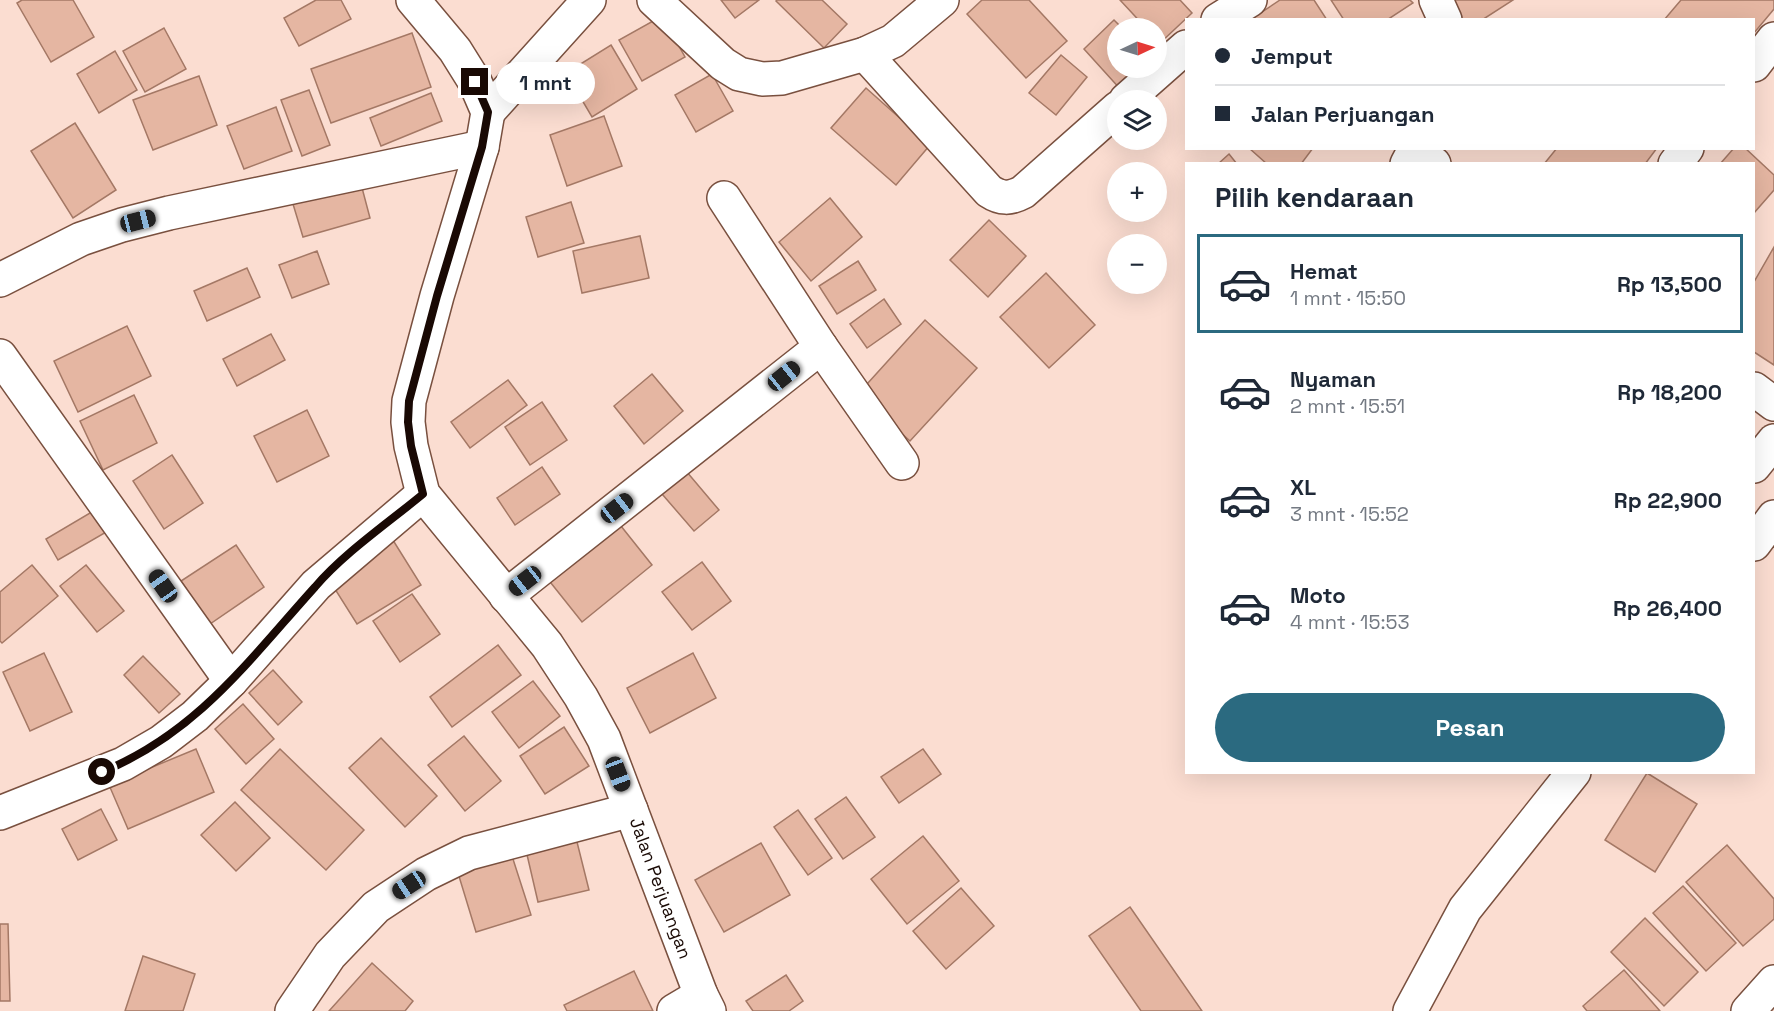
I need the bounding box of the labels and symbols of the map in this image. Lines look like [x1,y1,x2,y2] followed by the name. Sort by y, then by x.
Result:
[1107,18,1167,78] north arrow
[496,61,595,103] callout: 1 mnt
[461,68,488,95] route end
[118,208,158,234] car
[764,358,804,394] car
[597,490,637,526] car
[505,563,545,599] car
[145,566,181,606] car
[603,754,633,794] car
[88,758,115,785] route start
[625,814,697,962] street label: Jalan Perjuangan
[389,868,429,902] car

